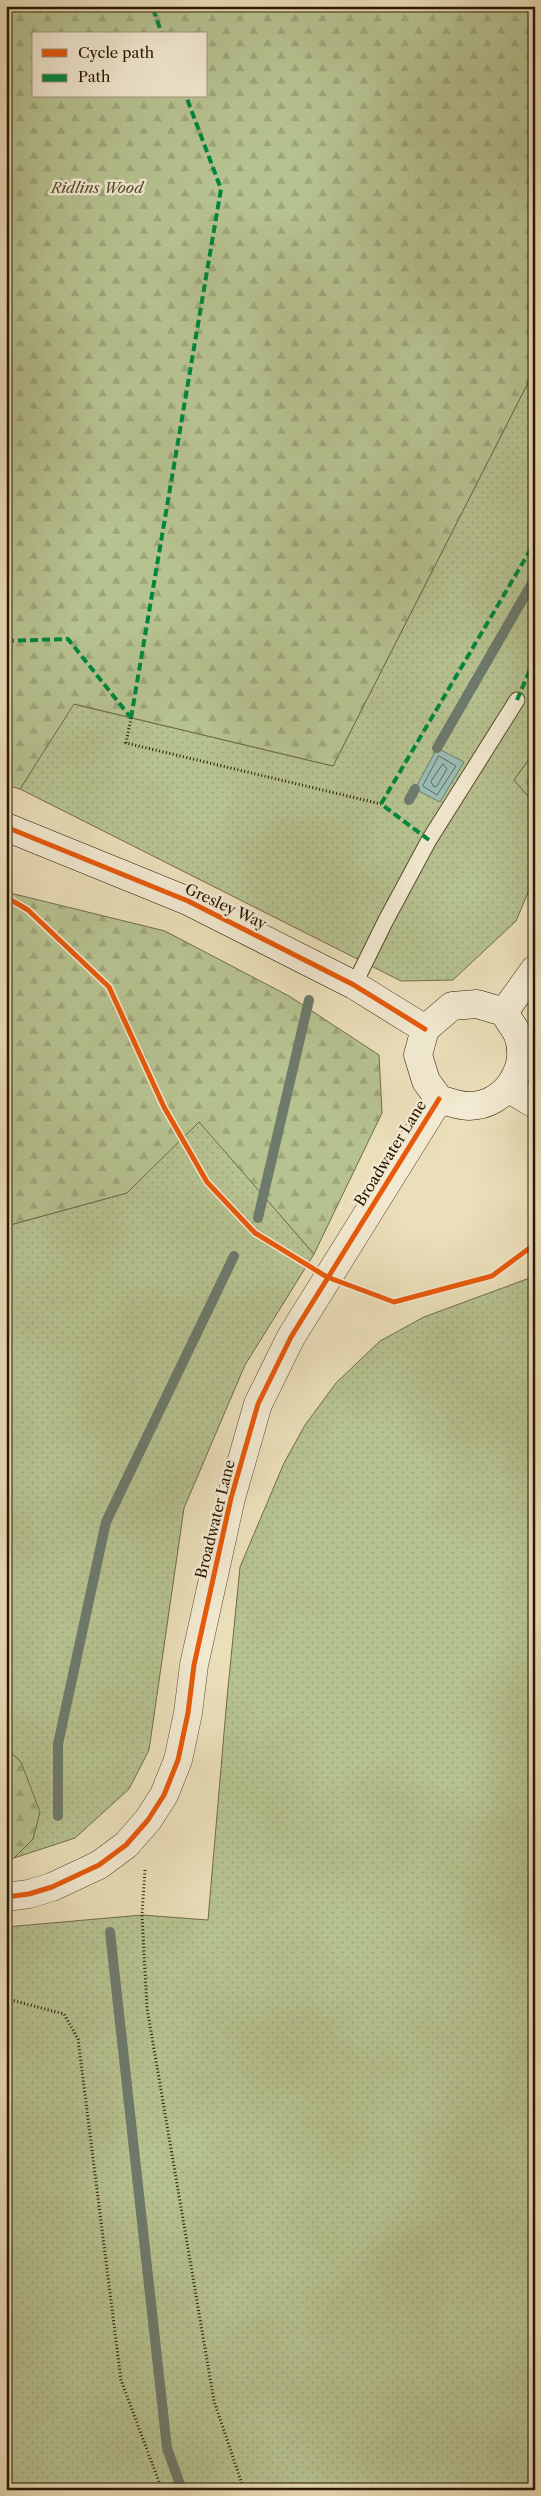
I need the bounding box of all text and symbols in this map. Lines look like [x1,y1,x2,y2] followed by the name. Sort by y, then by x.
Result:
[32,32,208,98] legend
[78,43,155,62] text: Cycle path
[78,67,111,86] text: Path
[50,178,145,197] park label: Ridlins Wood
[182,879,270,933] street label: Gresley Way
[350,1096,430,1210] street label: Broadwater Lane
[191,1458,239,1580] street label: Broadwater Lane

